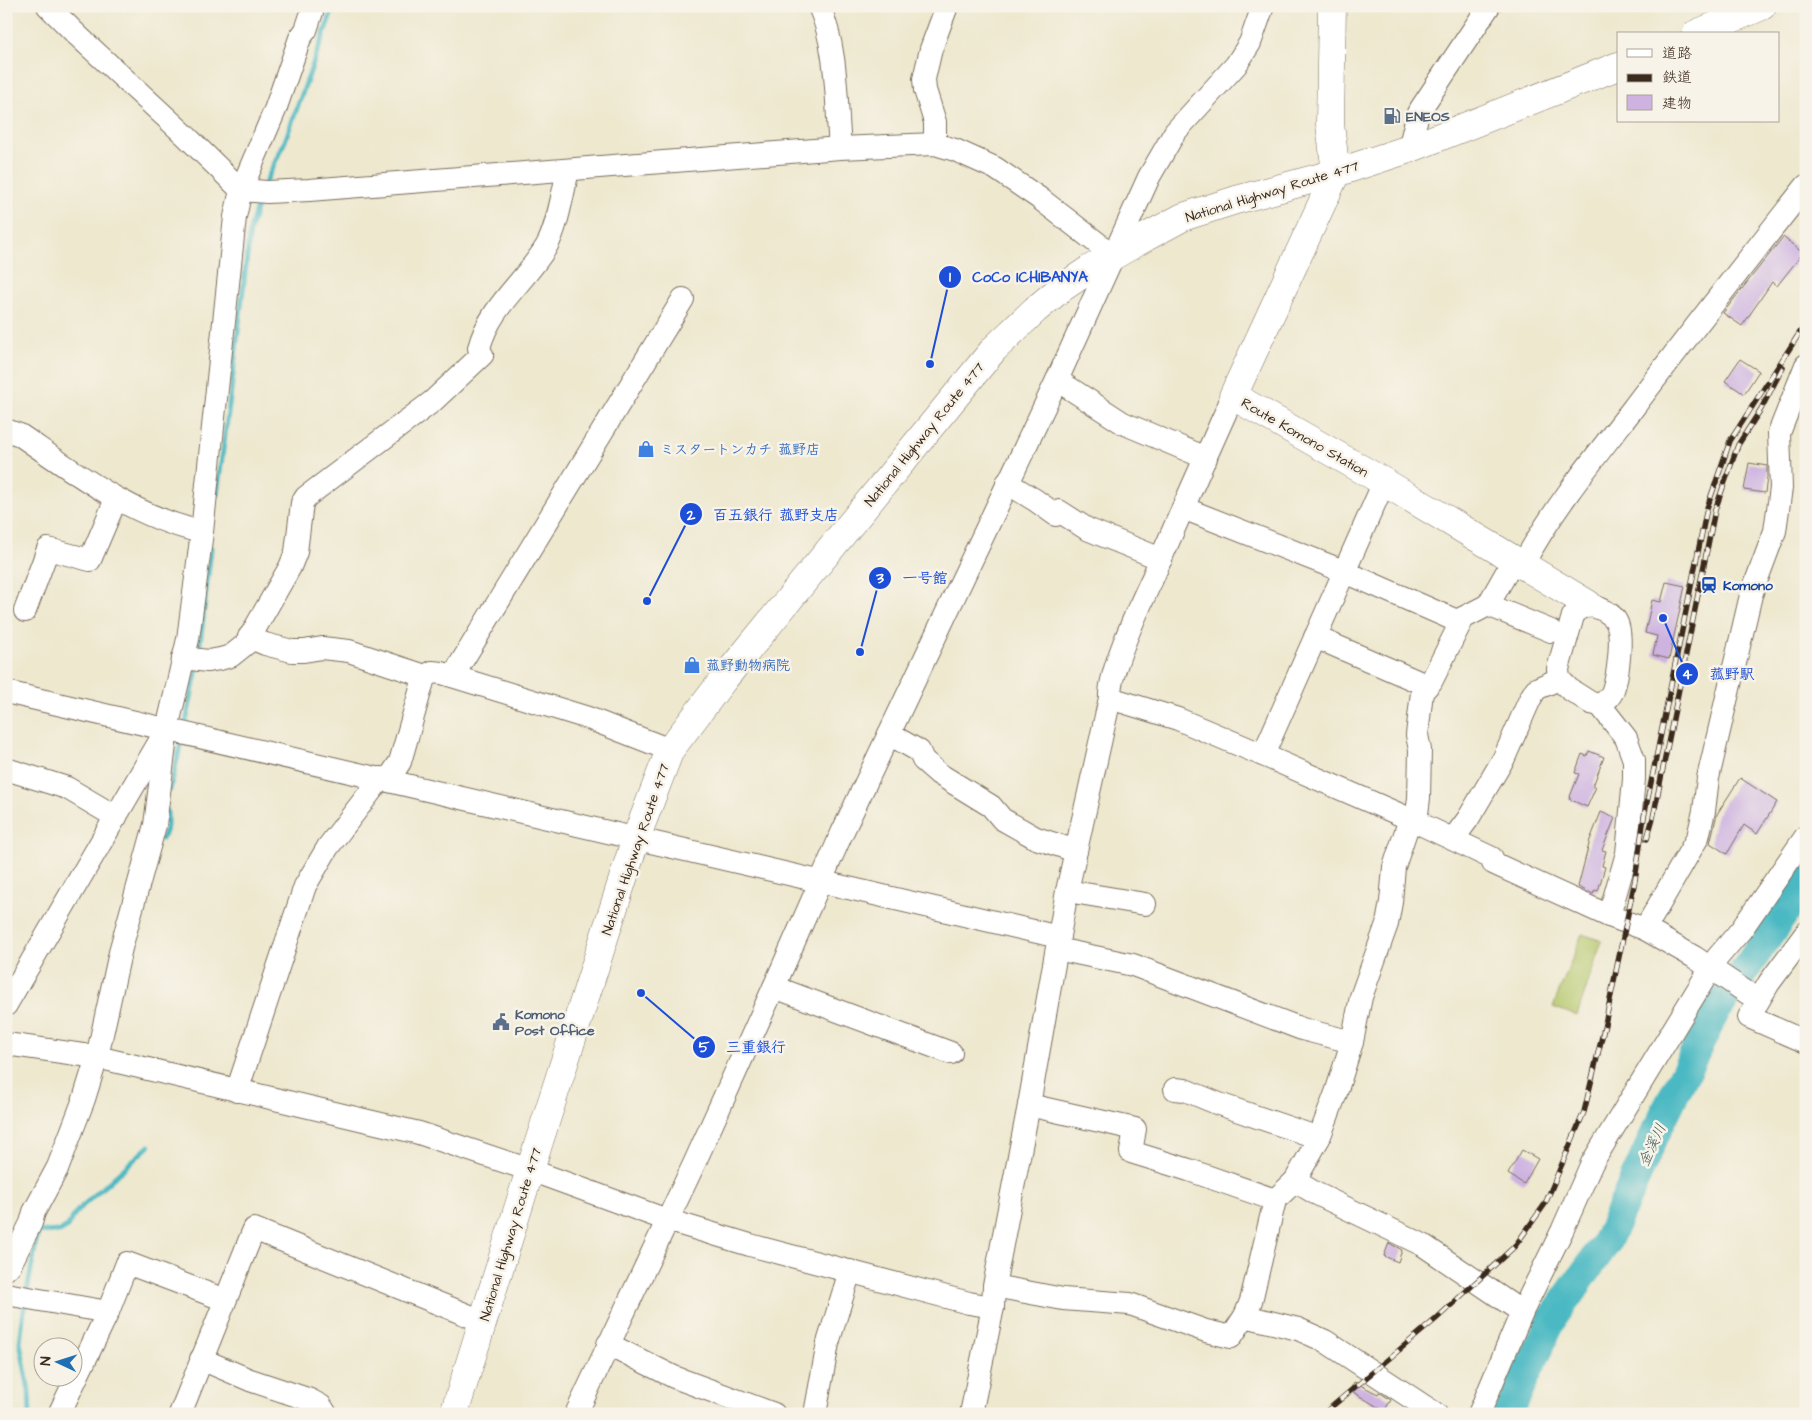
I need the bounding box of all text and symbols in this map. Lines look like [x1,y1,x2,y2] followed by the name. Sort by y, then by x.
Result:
[1617,32,1780,122] legend
[1662,43,1692,64] text: 道路
[1662,67,1692,88] text: 鉄道
[1662,93,1692,114] text: 建物
[1382,106,1402,126] fuel station icon: ENEOS
[1406,107,1450,127] place label: ENEOS
[1183,156,1362,228] street label: National Highway Route 477
[937,262,1098,292] callout: CoCo ICHIBANYA
[949,267,951,288] text: 1
[972,267,1088,288] text: CoCo ICHIBANYA
[860,358,990,511] street label: National Highway Route 477
[1237,393,1372,482] street label: Route Komono Station
[636,439,656,459] shop icon: ミスタートンカチ 菰野店
[660,440,820,460] place label: ミスタートンカチ 菰野店
[678,499,849,529] callout: 百五銀行 菰野支店
[686,505,696,526] text: 2
[713,505,839,526] text: 百五銀行 菰野支店
[867,563,957,593] callout: 一号館
[875,568,884,589] text: 3
[902,568,948,589] text: 一号館
[1699,575,1719,595] station icon: Komono
[1723,576,1773,596] place label: Komono
[682,655,702,675] shop icon: 菰野動物病院
[706,656,790,676] place label: 菰野動物病院
[1674,659,1764,689] callout: 菰野駅
[1682,664,1693,685] text: 4
[1709,664,1755,685] text: 菰野駅
[597,760,675,938] street label: National Highway Route 477
[515,1005,595,1041] place label: Komono Post Office
[491,1012,511,1032] public building icon: Komono Post Office
[691,1032,796,1062] callout: 三重銀行
[699,1037,710,1058] text: 5
[726,1037,786,1058] text: 三重銀行
[1633,1120,1671,1170] water label: 金溪川
[475,1145,547,1324] street label: National Highway Route 477
[32,1338,82,1388] north arrow
[36,1356,56,1366] text: N

